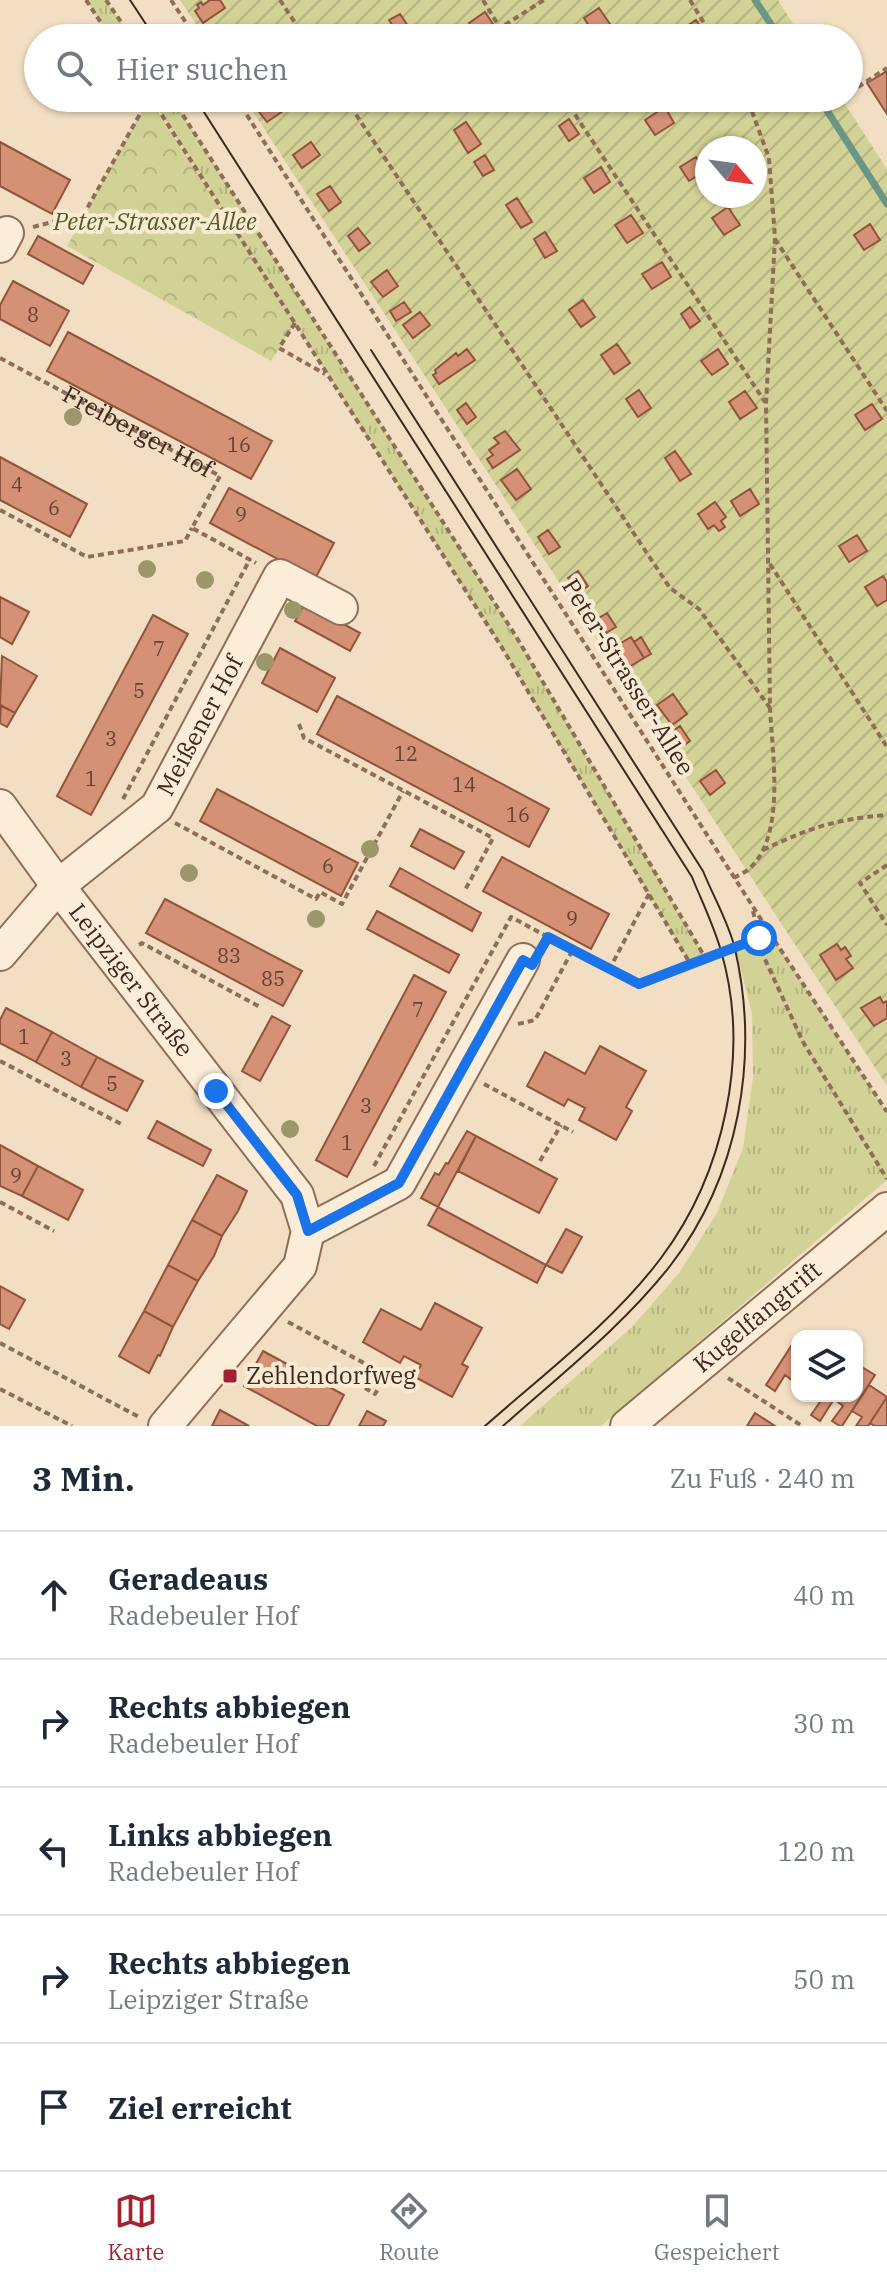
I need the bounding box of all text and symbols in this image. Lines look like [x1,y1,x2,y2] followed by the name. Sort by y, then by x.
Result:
[24,24,863,112] search box
[52,46,96,90] icon: search
[116,49,288,88] text: Hier suchen
[695,136,767,208] north arrow
[52,205,257,237] park label: Peter-Strasser-Allee
[27,301,39,328] house number: 8
[57,377,220,485] street label: Freiberger Hof
[227,431,251,458] house number: 16
[11,471,23,498] house number: 4
[48,494,60,521] house number: 6
[235,501,247,528] house number: 9
[555,572,702,781] street label: Peter-Strasser-Allee
[153,635,165,662] house number: 7
[149,648,251,801] street label: Meißener Hof
[133,677,145,704] house number: 5
[105,725,117,752] house number: 3
[394,740,418,767] house number: 12
[85,765,97,792] house number: 1
[452,771,476,798] house number: 14
[506,801,530,828] house number: 16
[322,852,334,879] house number: 6
[62,896,201,1063] street label: Leipziger Straße
[566,905,578,932] house number: 9
[741,920,777,956] route start
[217,942,241,969] house number: 83
[261,965,285,992] house number: 85
[412,996,424,1023] house number: 7
[18,1023,30,1050] house number: 1
[60,1045,72,1072] house number: 3
[106,1070,118,1097] house number: 5
[198,1073,234,1109] route end
[360,1092,372,1119] house number: 3
[341,1129,353,1156] house number: 1
[10,1162,22,1189] house number: 9
[686,1254,828,1379] street label: Kugelfangtrift
[791,1330,863,1402] map controls
[791,1330,863,1402] button: layers
[246,1359,416,1391] place label: Zehlendorfweg
[221,1367,239,1385] marker: Zehlendorfweg
[32,1456,135,1500] text: 3 Min.
[670,1461,855,1495] text: Zu Fuß · 240 m
[108,1559,268,1598] text: Geradeaus
[32,1573,76,1617] icon: ahead
[793,1578,855,1612] text: 40 m
[108,1598,298,1632] text: Radebeuler Hof
[108,1687,351,1726] text: Rechts abbiegen
[32,1701,76,1745] icon: right
[793,1706,855,1740] text: 30 m
[108,1726,298,1760] text: Radebeuler Hof
[108,1815,332,1854] text: Links abbiegen
[32,1829,76,1873] icon: left
[777,1834,855,1868] text: 120 m
[108,1854,298,1888] text: Radebeuler Hof
[108,1943,351,1982] text: Rechts abbiegen
[32,1957,76,2001] icon: right
[793,1962,855,1996] text: 50 m
[108,1982,309,2016] text: Leipziger Straße
[32,2085,76,2129] icon: arrive
[108,2088,292,2127] text: Ziel erreicht
[107,2189,164,2266] tab: Karte
[379,2189,439,2266] tab: Route
[654,2189,780,2266] tab: Gespeichert

